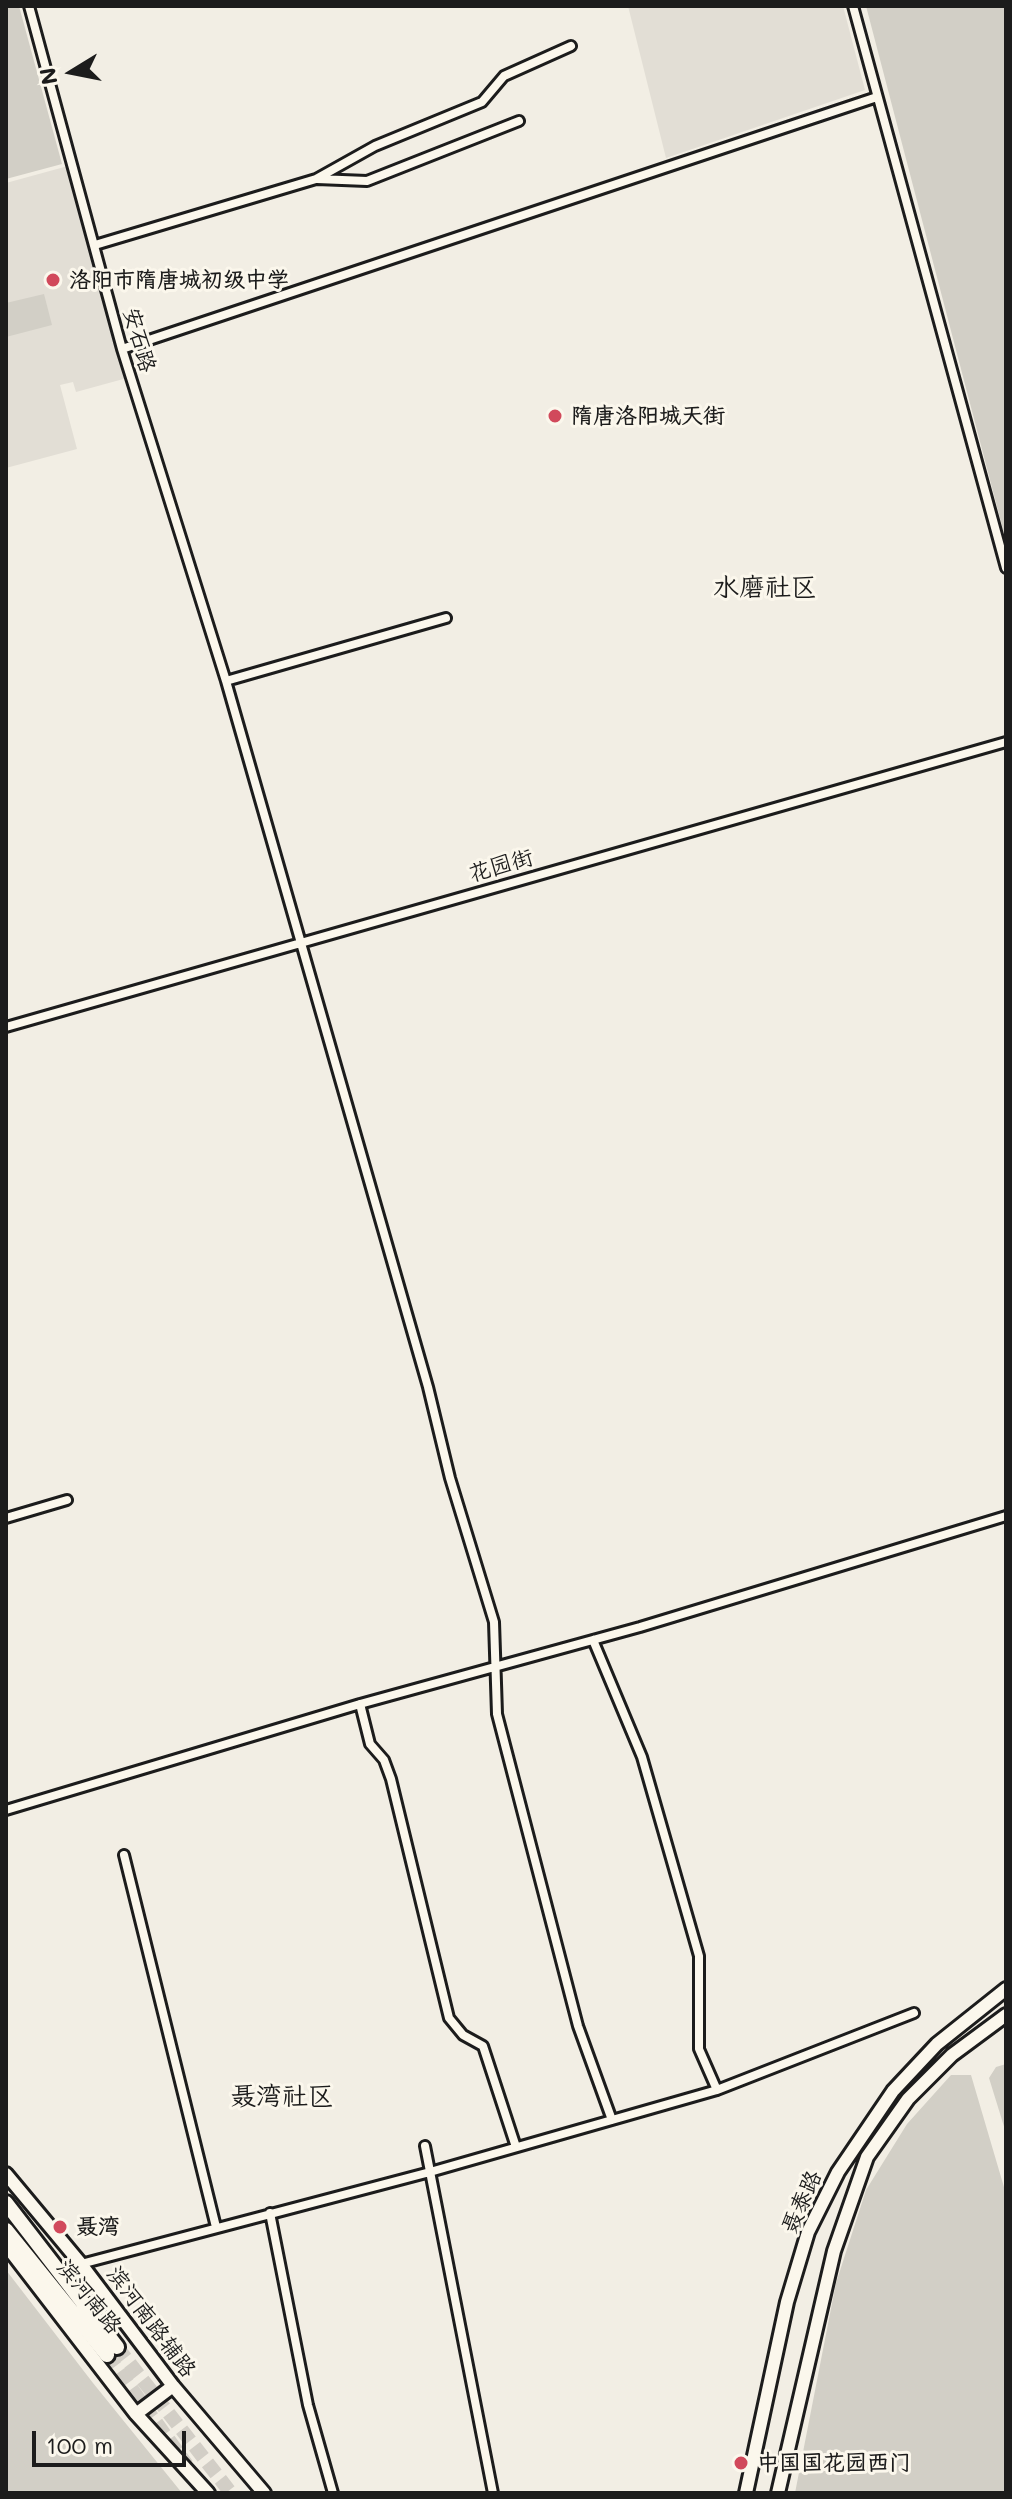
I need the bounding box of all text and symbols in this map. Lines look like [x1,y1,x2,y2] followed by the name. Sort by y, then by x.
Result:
[32,32,112,112] north arrow
[32,66,64,87] text: N
[69,267,289,293] place label: 洛阳市隋唐城初级中学
[44,271,62,289] marker: 洛阳市隋唐城初级中学
[117,305,161,375] street label: 安石路
[571,403,725,429] place label: 隋唐洛阳城天街
[546,407,564,425] marker: 隋唐洛阳城天街
[713,572,817,604] district label: 水磨社区
[466,844,536,888] street label: 花园街
[230,2081,334,2113] district label: 聂湾社区
[777,2166,827,2238] street label: 聂泰路
[76,2214,120,2240] place label: 聂湾
[51,2218,69,2236] marker: 聂湾
[51,2254,127,2340] street label: 滨河南路
[101,2261,201,2383] street label: 滨河南路辅路
[36,2415,190,2465] scale bar
[46,2429,113,2460] text: 100 m
[757,2450,911,2476] place label: 中国国花园西门
[732,2454,750,2472] marker: 中国国花园西门

